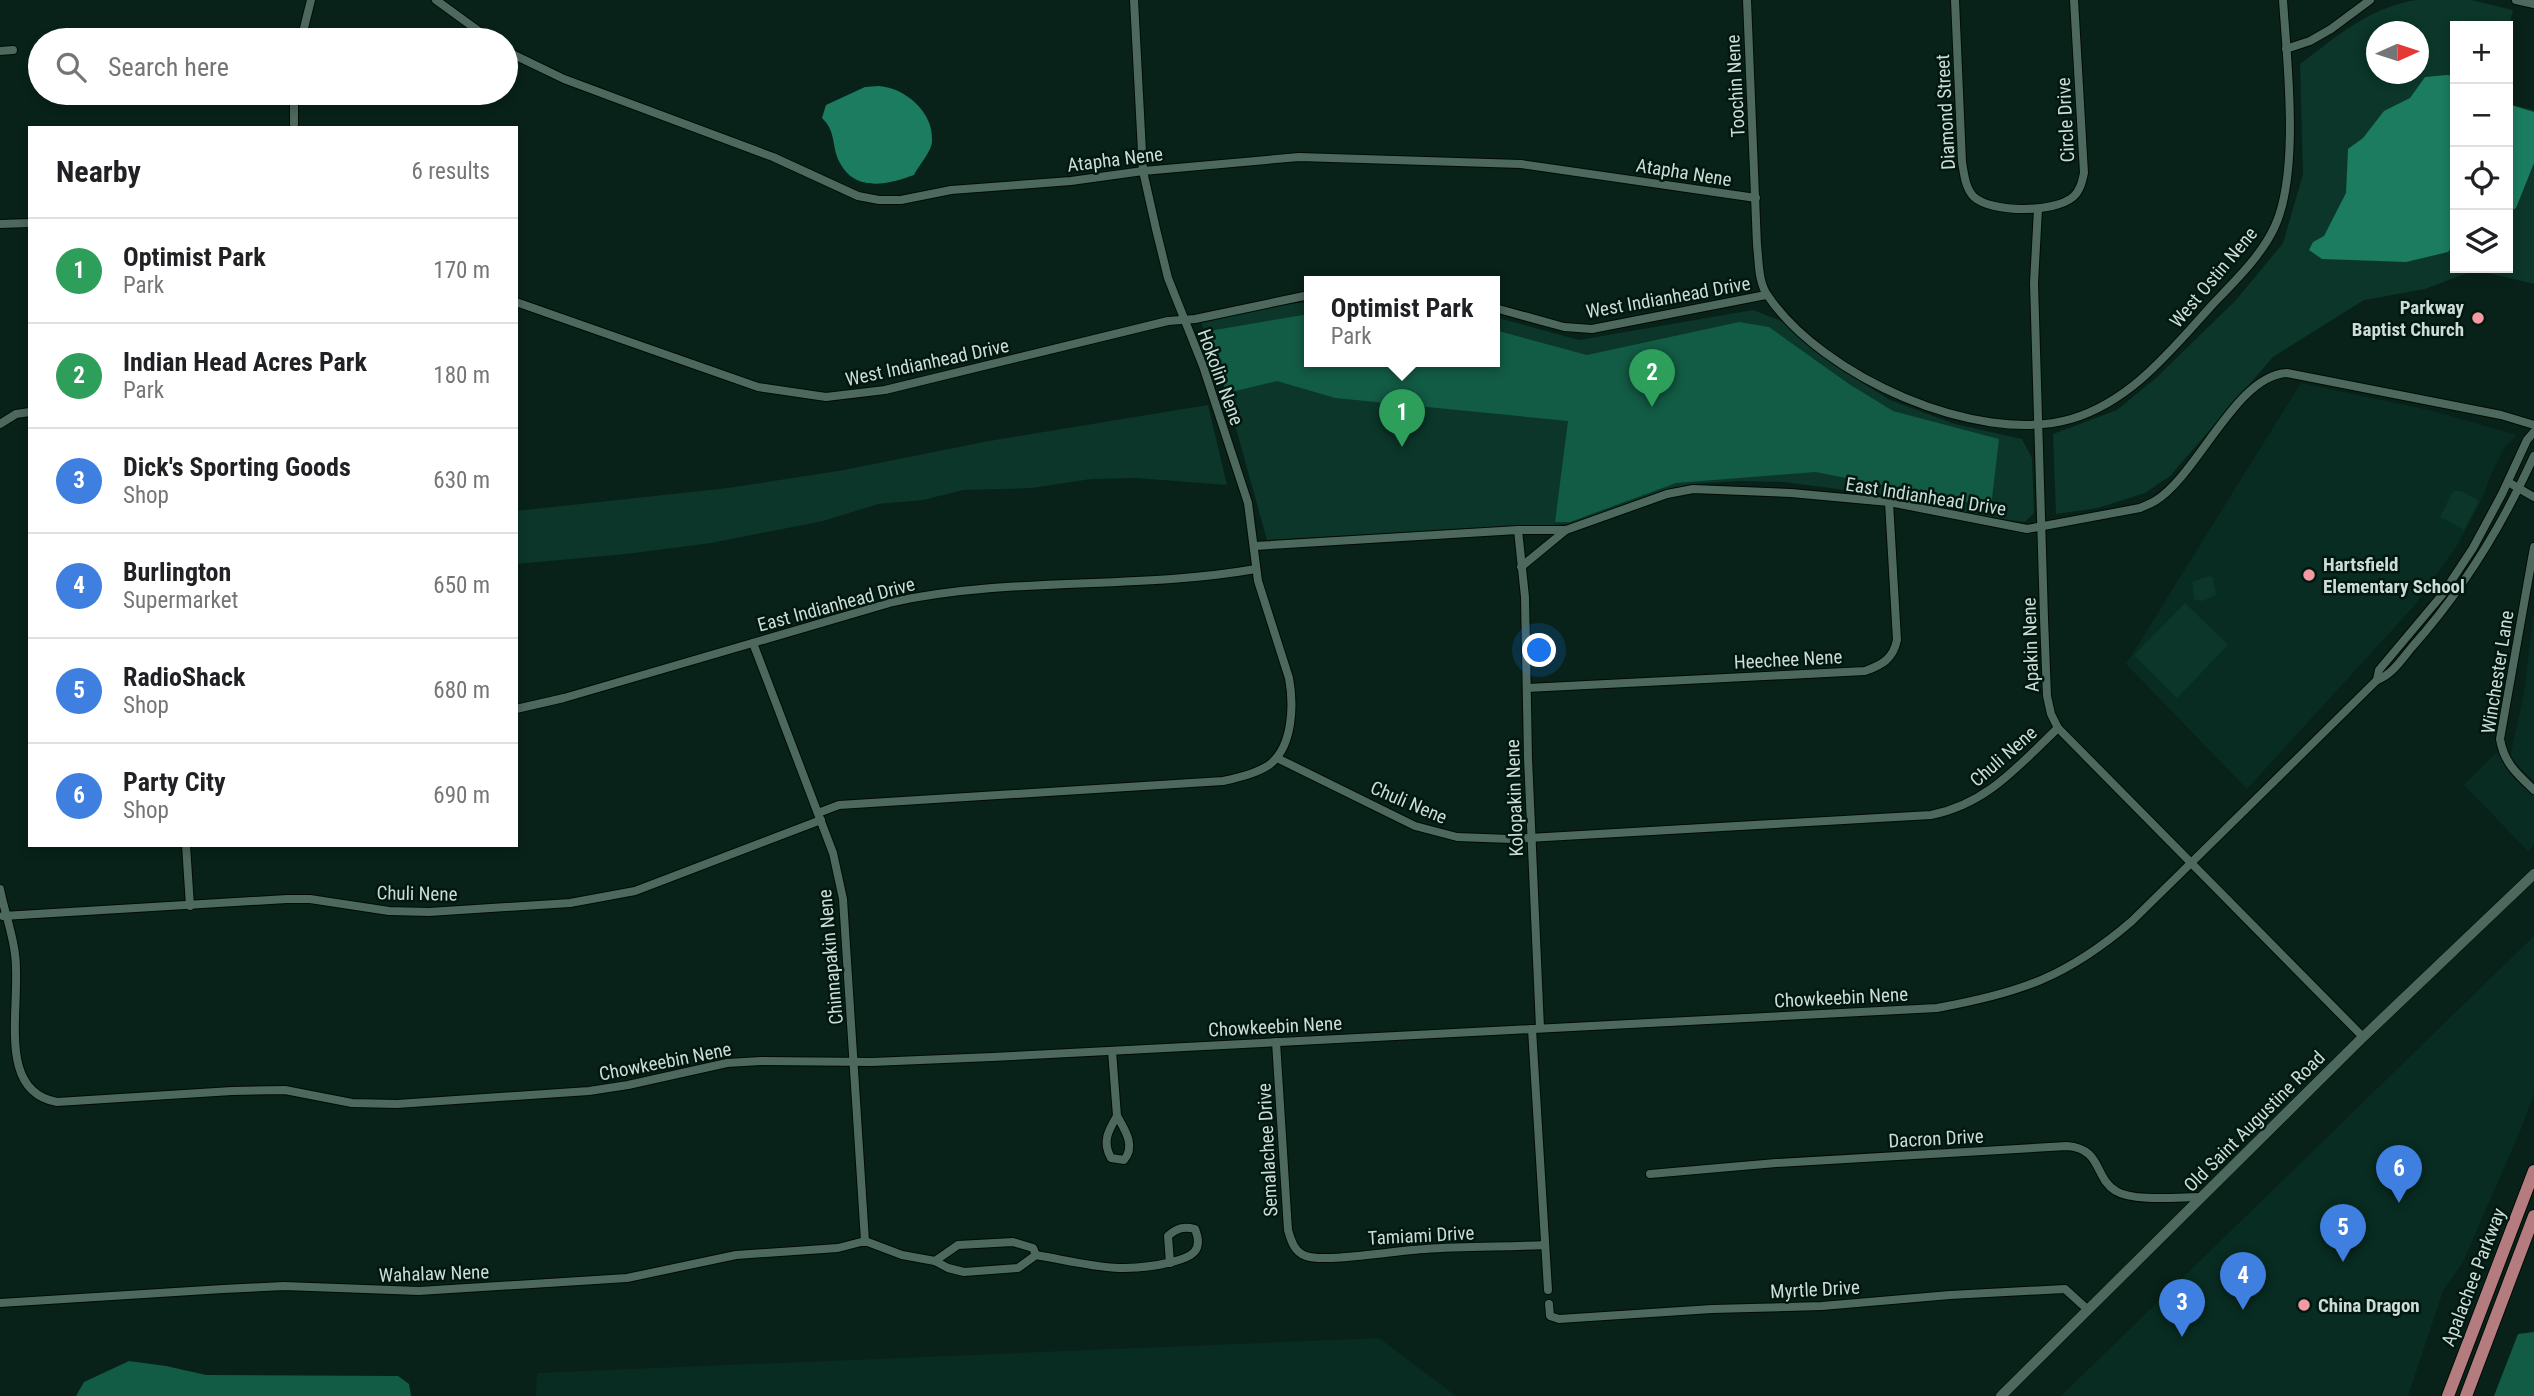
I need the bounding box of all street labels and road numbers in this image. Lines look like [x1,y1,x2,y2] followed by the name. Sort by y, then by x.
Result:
[1721,34,1750,138] street label: Toochin Nene
[1931,54,1960,170] street label: Diamond Street
[2052,77,2079,163] street label: Circle Drive
[1066,142,1164,177] street label: Atapha Nene
[1635,154,1733,191] street label: Atapha Nene
[2165,222,2262,332] street label: West Ostin Nene
[1584,272,1752,323] street label: West Indianhead Drive
[1193,326,1249,428] street label: Hokolin Nene
[843,334,1011,391] street label: West Indianhead Drive
[1844,472,2008,521] street label: East Indianhead Drive
[755,572,917,637] street label: East Indianhead Drive
[2017,597,2044,693] street label: Apakin Nene
[2476,609,2519,735] street label: Winchester Lane
[1733,645,1843,674] street label: Heechee Nene
[1965,721,2042,792] street label: Chuli Nene
[1501,739,1528,857] street label: Kolopakin Nene
[1367,776,1451,829] street label: Chuli Nene
[376,881,458,906] street label: Chuli Nene
[813,888,848,1025] street label: Chinnapakin Nene
[1773,983,1909,1012] street label: Chowkeebin Nene
[1207,1012,1343,1041] street label: Chowkeebin Nene
[597,1037,733,1086] street label: Chowkeebin Nene
[2179,1046,2330,1197] street label: Old Saint Augustine Road
[1253,1083,1282,1217] street label: Semalachee Drive
[1888,1125,1984,1152] street label: Dacron Drive
[2437,1205,2510,1350] street label: Apalachee Parkway
[1367,1221,1475,1250] street label: Tamiami Drive
[378,1260,490,1287] street label: Wahalaw Nene
[1770,1276,1860,1303] street label: Myrtle Drive

